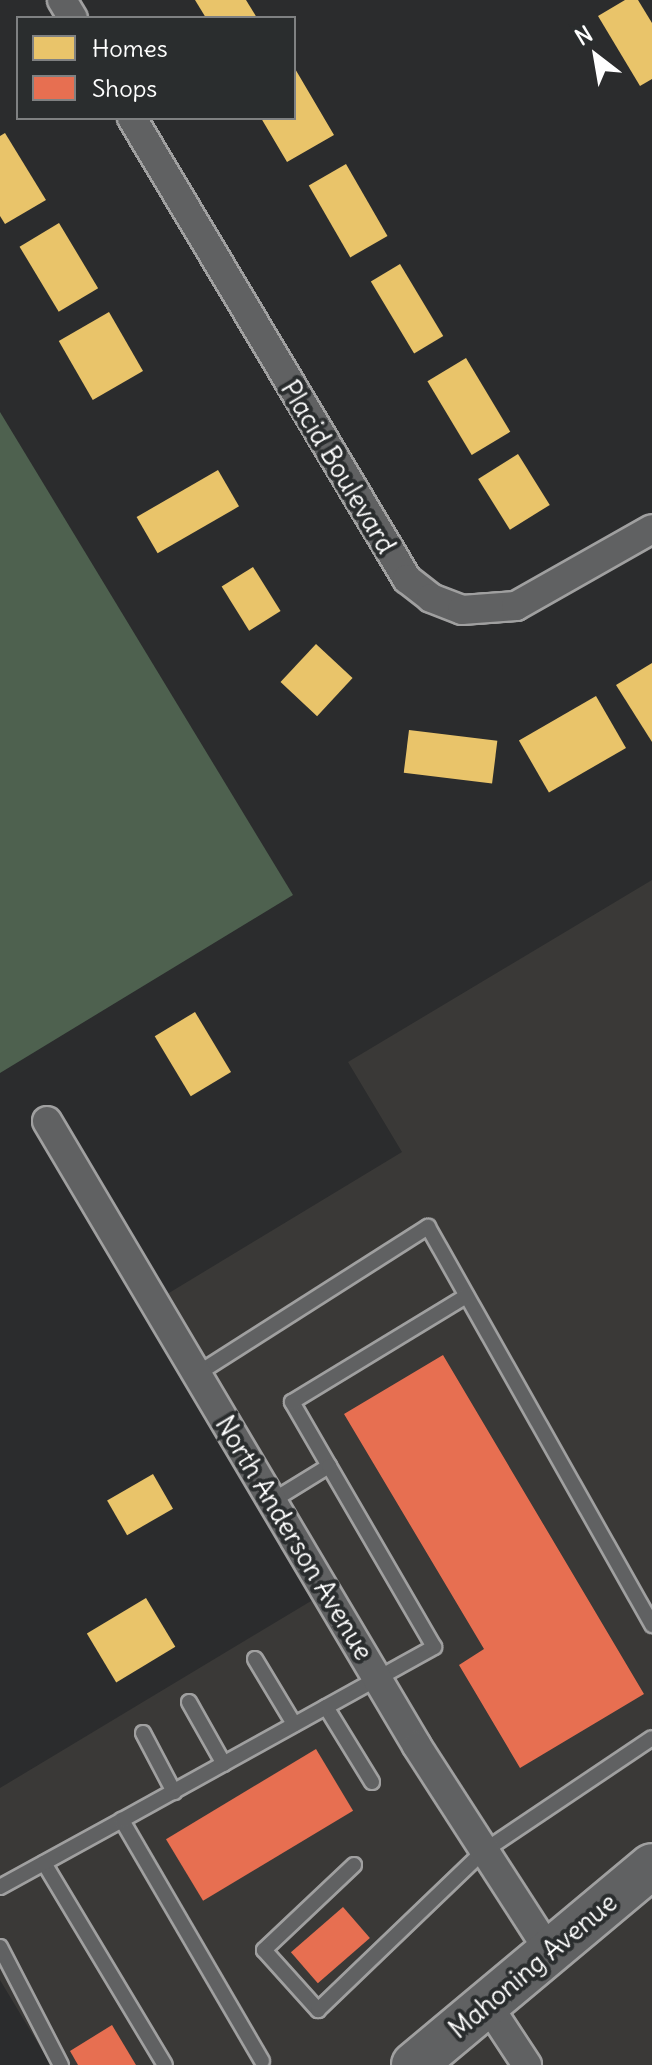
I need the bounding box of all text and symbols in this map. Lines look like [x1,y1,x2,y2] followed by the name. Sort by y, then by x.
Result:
[16,16,296,120] legend
[556,16,636,96] north arrow
[570,20,597,51] text: N
[92,33,168,63] text: Homes
[92,73,157,103] text: Shops
[274,375,402,559] street label: Placid Boulevard
[209,1410,379,1666] street label: North Anderson Avenue
[443,1887,623,2045] street label: Mahoning Avenue

